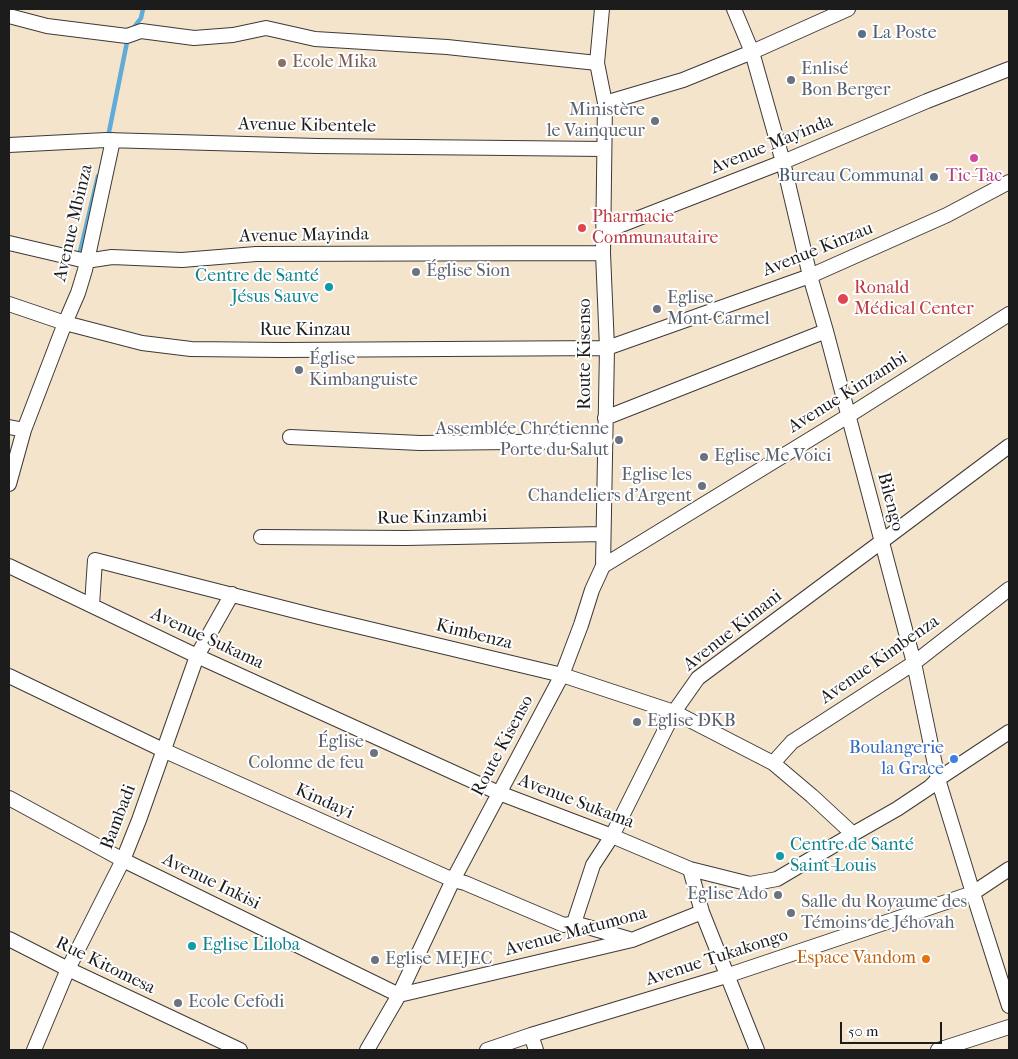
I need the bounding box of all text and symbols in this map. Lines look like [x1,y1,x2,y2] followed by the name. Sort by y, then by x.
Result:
[872,23,937,45] place label: La Poste
[856,28,868,40] marker: La Poste
[292,52,377,74] place label: Ecole Mika
[276,57,288,69] marker: Ecole Mika
[801,59,890,102] place label: Enlisé Bon Berger
[785,74,797,86] marker: Enlisé Bon Berger
[547,100,645,142] place label: Ministère le Vainqueur
[708,111,836,179] street label: Avenue Mayinda
[238,114,376,138] street label: Avenue Kibentele
[649,115,661,127] marker: Ministère le Vainqueur
[968,152,980,164] marker: Tic-Tac
[50,162,98,284] street label: Avenue Mbinza
[778,166,924,188] place label: Bureau Communal
[946,166,1002,188] place label: Tic-Tac
[928,171,940,183] marker: Bureau Communal
[592,207,718,250] place label: Pharmacie Communautaire
[760,218,876,282] street label: Avenue Kinzau
[576,222,588,234] marker: Pharmacie Communautaire
[239,224,369,248] street label: Avenue Mayinda
[426,261,510,283] place label: Église Sion
[195,266,319,308] place label: Centre de Santé Jésus Sauve
[410,266,422,278] marker: Église Sion
[854,278,974,320] place label: Ronald Médical Center
[323,281,335,293] marker: Centre de Santé Jésus Sauve
[667,288,770,330] place label: Eglise Mont Carmel
[836,292,850,306] marker: Ronald Médical Center
[575,298,597,410] street label: Route Kisenso
[651,303,663,315] marker: Eglise Mont Carmel
[260,320,350,342] street label: Rue Kinzau
[784,348,912,438] street label: Avenue Kinzambi
[309,349,418,392] place label: Église Kimbanguiste
[293,364,305,376] marker: Église Kimbanguiste
[436,419,609,462] place label: Assemblée Chrétienne Porte du Salut
[613,434,625,446] marker: Assemblée Chrétienne Porte du Salut
[714,446,831,468] place label: Eglise Me Voici
[698,451,710,463] marker: Eglise Me Voici
[528,465,692,508] place label: Eglise les Chandeliers d'Argent
[872,470,908,534] street label: Bilengo
[696,480,708,492] marker: Eglise les Chandeliers d'Argent
[377,506,487,530] street label: Rue Kinzambi
[679,586,787,676] street label: Avenue Kimani
[147,603,267,675] street label: Avenue Sukama
[816,611,944,709] street label: Avenue Kimbenza
[433,615,515,655] street label: Kimbenza
[467,692,539,800] street label: Route Kisenso
[647,711,736,733] place label: Eglise DKB
[631,716,643,728] marker: Eglise DKB
[248,732,364,774] place label: Église Colonne de feu
[849,738,944,781] place label: Boulangerie la Grace
[368,747,380,759] marker: Église Colonne de feu
[948,753,960,765] marker: Boulangerie la Grace
[515,770,637,834] street label: Avenue Sukama
[292,780,356,824] street label: Kindayi
[97,781,141,853] street label: Bambadi
[790,835,914,878] place label: Centre de Santé Saint-Louis
[159,849,263,915] street label: Avenue Inkisi
[774,850,786,862] marker: Centre de Santé Saint-Louis
[687,884,768,906] place label: Eglise Ado
[772,889,784,901] marker: Eglise Ado
[801,892,967,934] place label: Salle du Royaume des Témoins de Jéhovah
[503,903,649,961] street label: Avenue Matumona
[785,907,797,919] marker: Salle du Royaume des Témoins de Jéhovah
[643,925,791,991] street label: Avenue Tukakongo
[52,933,158,999] street label: Rue Kitomesa
[202,935,300,957] place label: Eglise Liloba
[186,940,198,952] marker: Eglise Liloba
[796,948,916,970] place label: Espace Vandom
[385,949,493,971] place label: Eglise MEJEC
[920,953,932,965] marker: Espace Vandom
[369,954,381,966] marker: Eglise MEJEC
[188,992,284,1014] place label: Ecole Cefodi
[172,997,184,1009] marker: Ecole Cefodi
[843,1012,946,1044] scale bar
[848,1022,878,1040] text: 50 m

